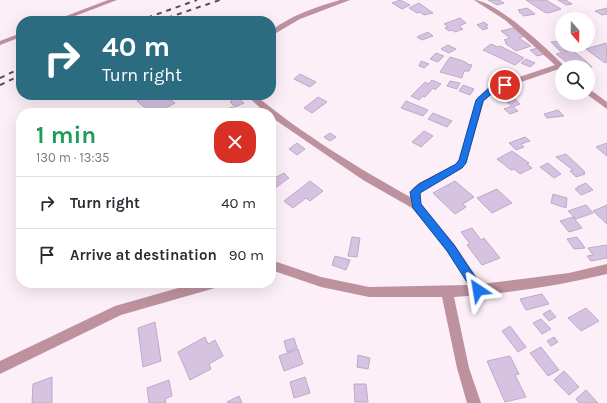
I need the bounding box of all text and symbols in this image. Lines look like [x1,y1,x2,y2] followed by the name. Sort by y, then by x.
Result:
[555,12,595,52] north arrow
[555,12,595,100] map controls
[102,30,170,63] text: 40 m
[36,32,88,84] icon: right
[555,60,595,100] button: search
[102,64,182,86] text: Turn right
[488,68,522,102] pin
[494,74,516,96] icon: arrive
[36,121,96,149] text: 1 min
[214,121,256,163] button: close
[36,150,109,165] text: 130 m · 13:35
[36,192,58,214] icon: right
[70,194,140,212] text: Turn right
[221,194,256,212] text: 40 m
[36,244,58,266] icon: arrive
[70,246,217,264] text: Arrive at destination
[229,246,264,264] text: 90 m
[457,269,499,311] position arrow

